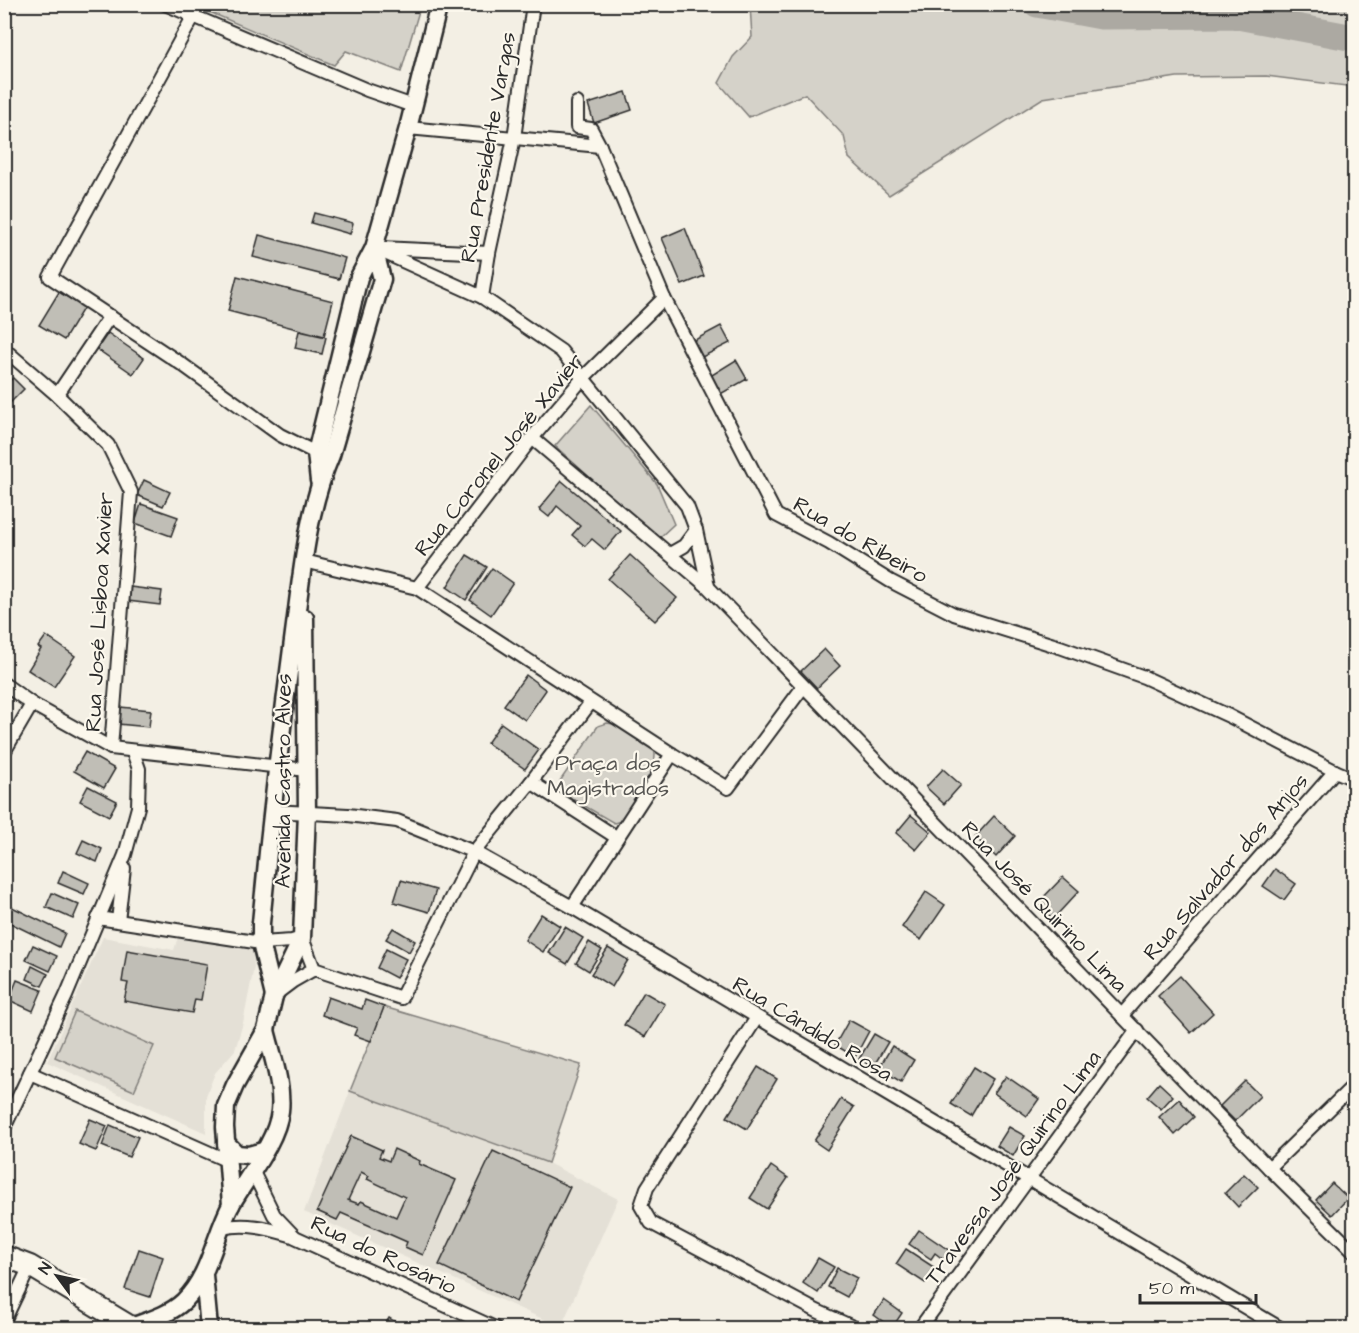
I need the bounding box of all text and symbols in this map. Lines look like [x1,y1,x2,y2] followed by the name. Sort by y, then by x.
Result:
[453,29,525,265] street label: Rua Presidente Vargas
[407,347,591,563] street label: Rua Coronel José Xavier
[787,489,934,592] street label: Rua do Ribeiro
[78,491,121,733] street label: Rua José Lisboa Xavier
[268,674,299,888] street label: Avenida Castro Alves
[547,748,669,805] park label: Praça dos Magistrados
[1136,767,1316,967] street label: Rua Salvador dos Anjos
[954,815,1134,1000] street label: Rua José Quirino Lima
[726,969,898,1089] street label: Rua Cândido Rosa
[918,1044,1109,1291] street label: Travessa José Quirino Lima
[305,1208,462,1303] street label: Rua do Rosário
[27,1246,87,1306] north arrow
[33,1258,57,1279] text: N
[1140,1267,1256,1305] scale bar
[1149,1276,1194,1301] text: 50 m

